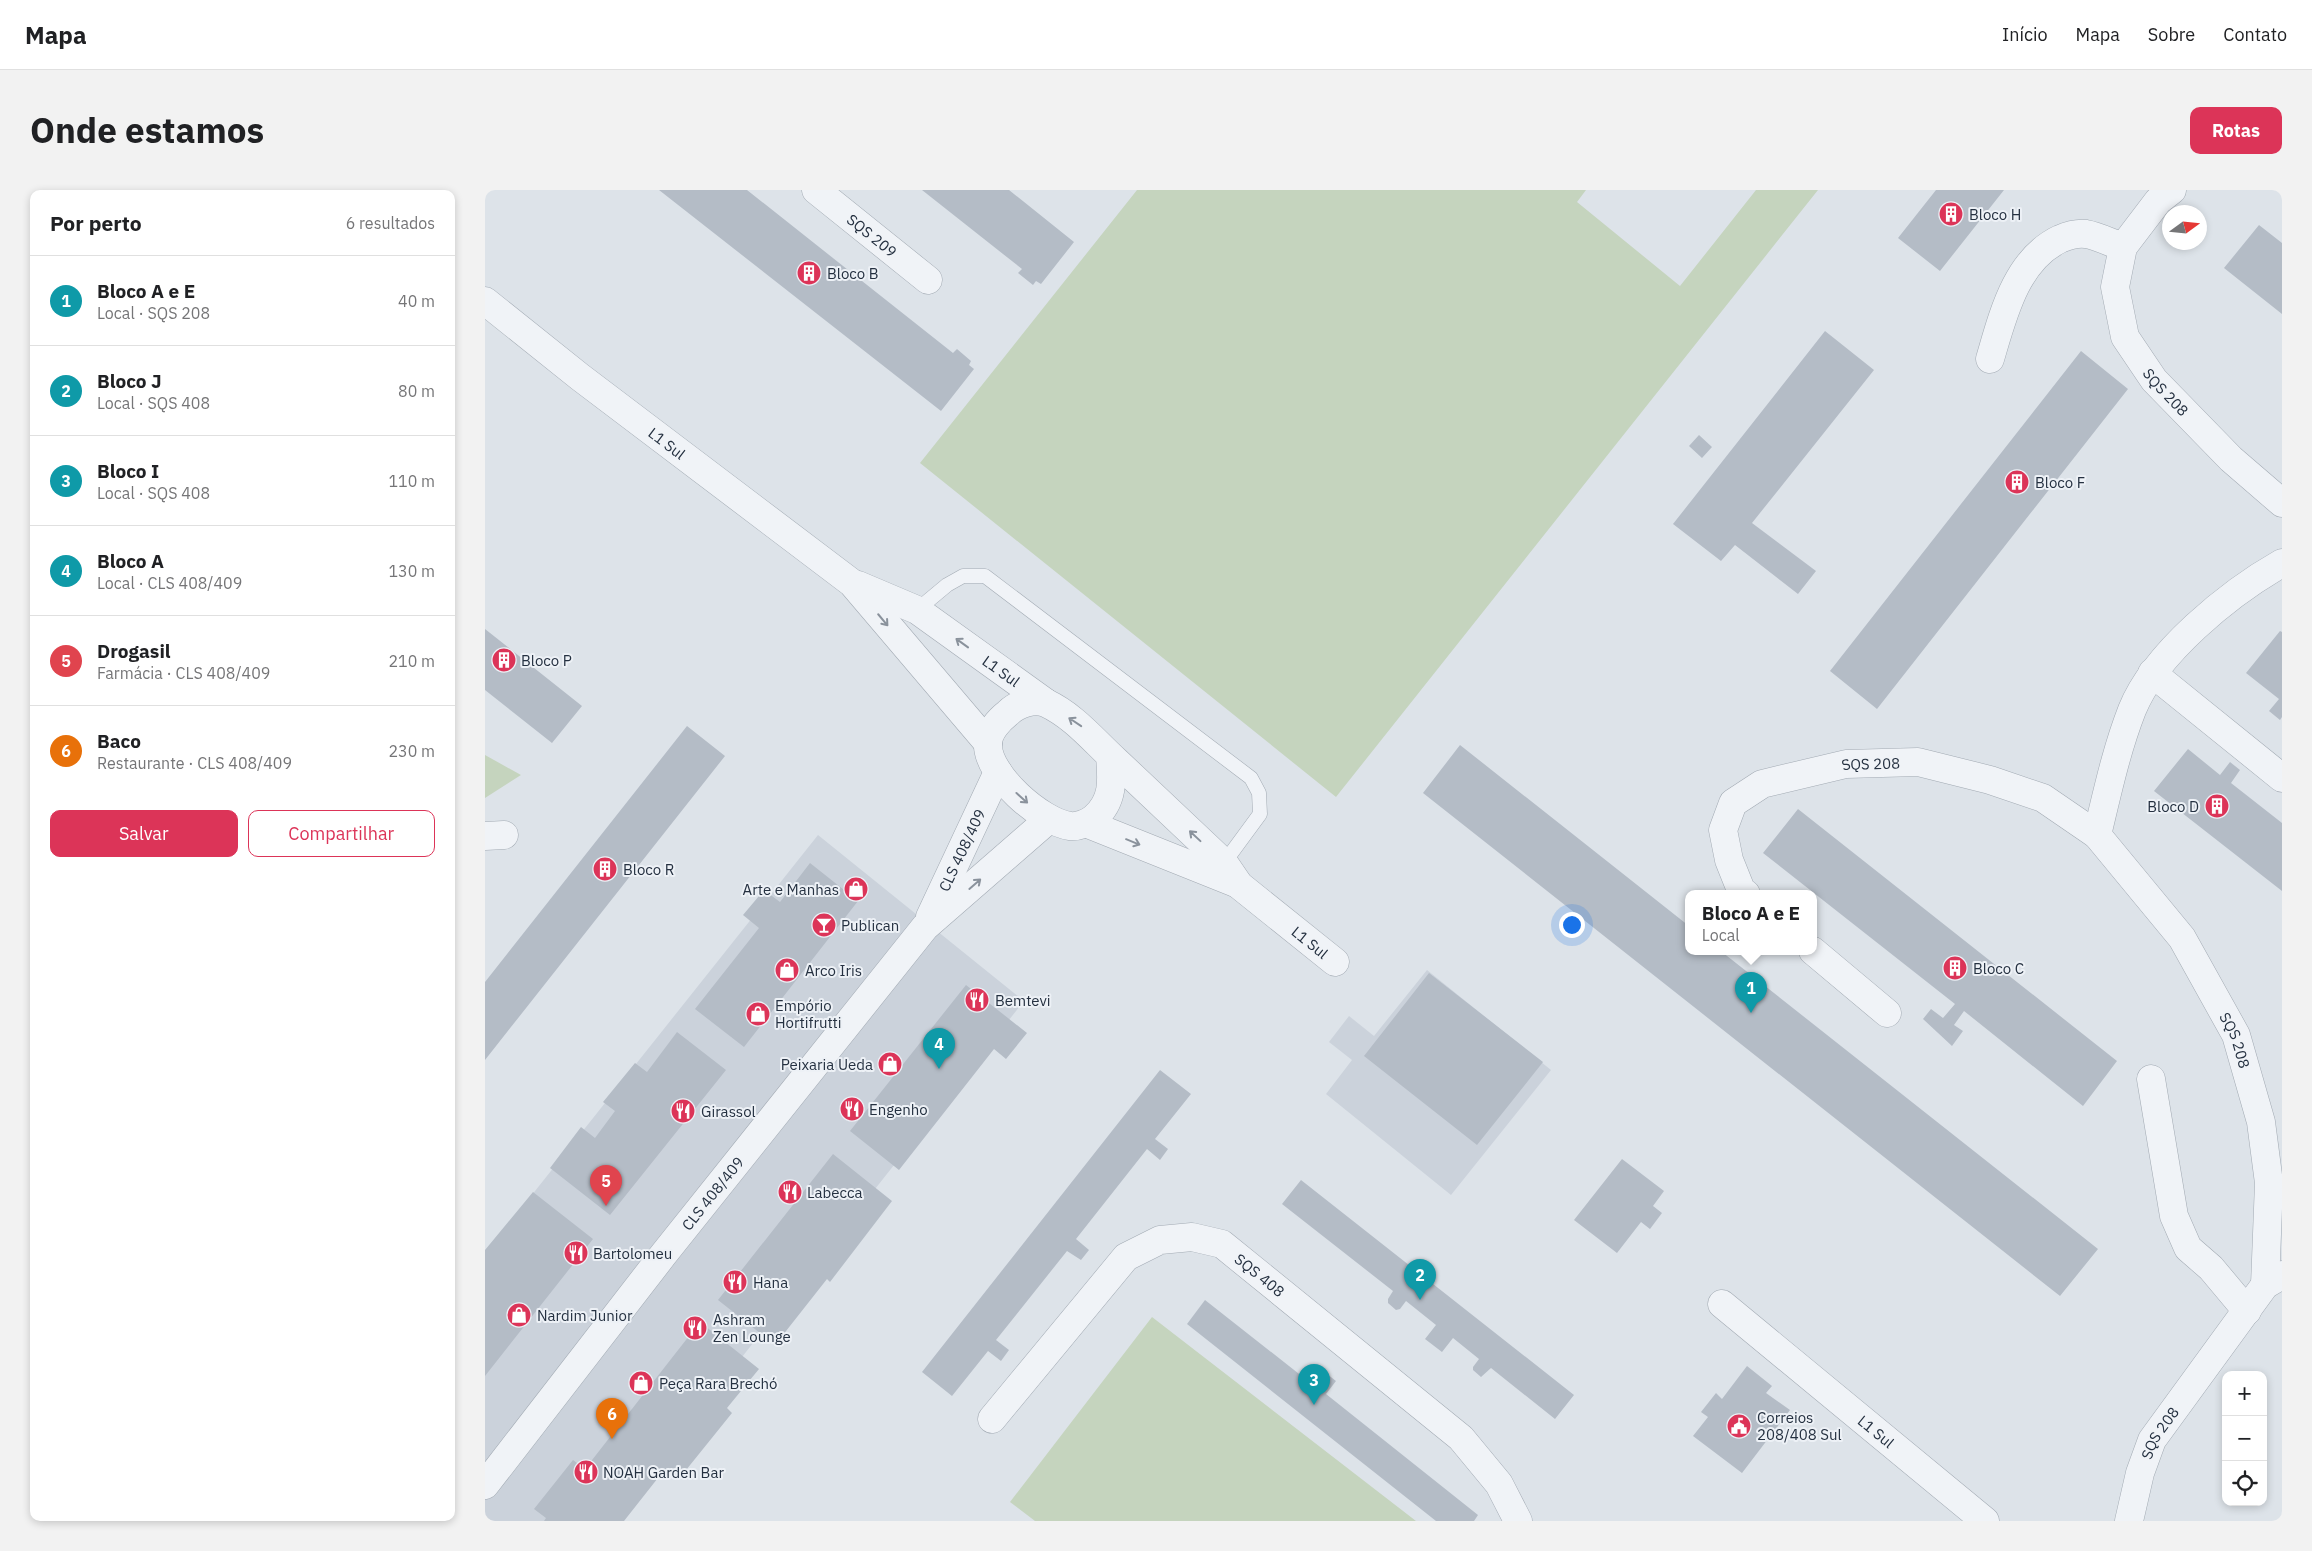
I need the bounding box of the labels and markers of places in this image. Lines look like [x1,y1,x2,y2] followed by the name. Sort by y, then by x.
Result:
[1938,201,1964,227] building icon: Bloco H
[1969,205,2021,224] place label: Bloco H
[796,260,822,286] building icon: Bloco B
[827,264,878,283] place label: Bloco B
[2004,469,2030,495] building icon: Bloco F
[2035,473,2085,492] place label: Bloco F
[491,647,517,673] building icon: Bloco P
[521,651,572,670] place label: Bloco P
[2204,793,2230,819] building icon: Bloco D
[2147,797,2199,816] place label: Bloco D
[592,856,618,882] building icon: Bloco R
[623,860,674,879] place label: Bloco R
[843,876,869,902] shop icon: Arte e Manhas
[743,880,839,899] place label: Arte e Manhas
[811,912,837,938] bar icon: Publican
[841,916,899,935] place label: Publican
[1942,955,1968,981] building icon: Bloco C
[774,957,800,983] shop icon: Arco Iris
[1973,959,2024,978] place label: Bloco C
[805,961,862,980] place label: Arco Iris
[1735,972,1767,1013] pin: 1
[964,987,990,1013] restaurant icon: Bemtevi
[995,991,1051,1010] place label: Bemtevi
[775,996,842,1032] place label: Empório Hortifrutti
[745,1001,771,1027] shop icon: Empório Hortifrutti
[923,1028,955,1069] pin: 4
[877,1051,903,1077] shop icon: Peixaria Ueda
[781,1055,873,1074] place label: Peixaria Ueda
[839,1096,865,1122] restaurant icon: Engenho
[670,1098,696,1124] restaurant icon: Girassol
[869,1100,928,1119] place label: Engenho
[701,1102,756,1121] place label: Girassol
[590,1165,622,1206] pin: 5
[777,1179,803,1205] restaurant icon: Labecca
[807,1183,862,1202] place label: Labecca
[563,1240,589,1266] restaurant icon: Bartolomeu
[593,1244,672,1263] place label: Bartolomeu
[1404,1259,1436,1300] pin: 2
[722,1269,748,1295] restaurant icon: Hana
[753,1273,788,1292] place label: Hana
[506,1302,532,1328] shop icon: Nardim Junior
[537,1306,633,1325] place label: Nardim Junior
[713,1310,791,1346] place label: Ashram Zen Lounge
[682,1315,708,1341] restaurant icon: Ashram Zen Lounge
[1298,1364,1330,1405] pin: 3
[628,1370,654,1396] shop icon: Peça Rara Brechó
[659,1374,778,1393] place label: Peça Rara Brechó
[596,1398,628,1439] pin: 6
[1757,1408,1842,1444] place label: Correios 208/408 Sul
[1726,1413,1752,1439] public building icon: Correios 208/408 Sul
[573,1459,599,1485] restaurant icon: NOAH Garden Bar
[603,1463,724,1482] place label: NOAH Garden Bar

